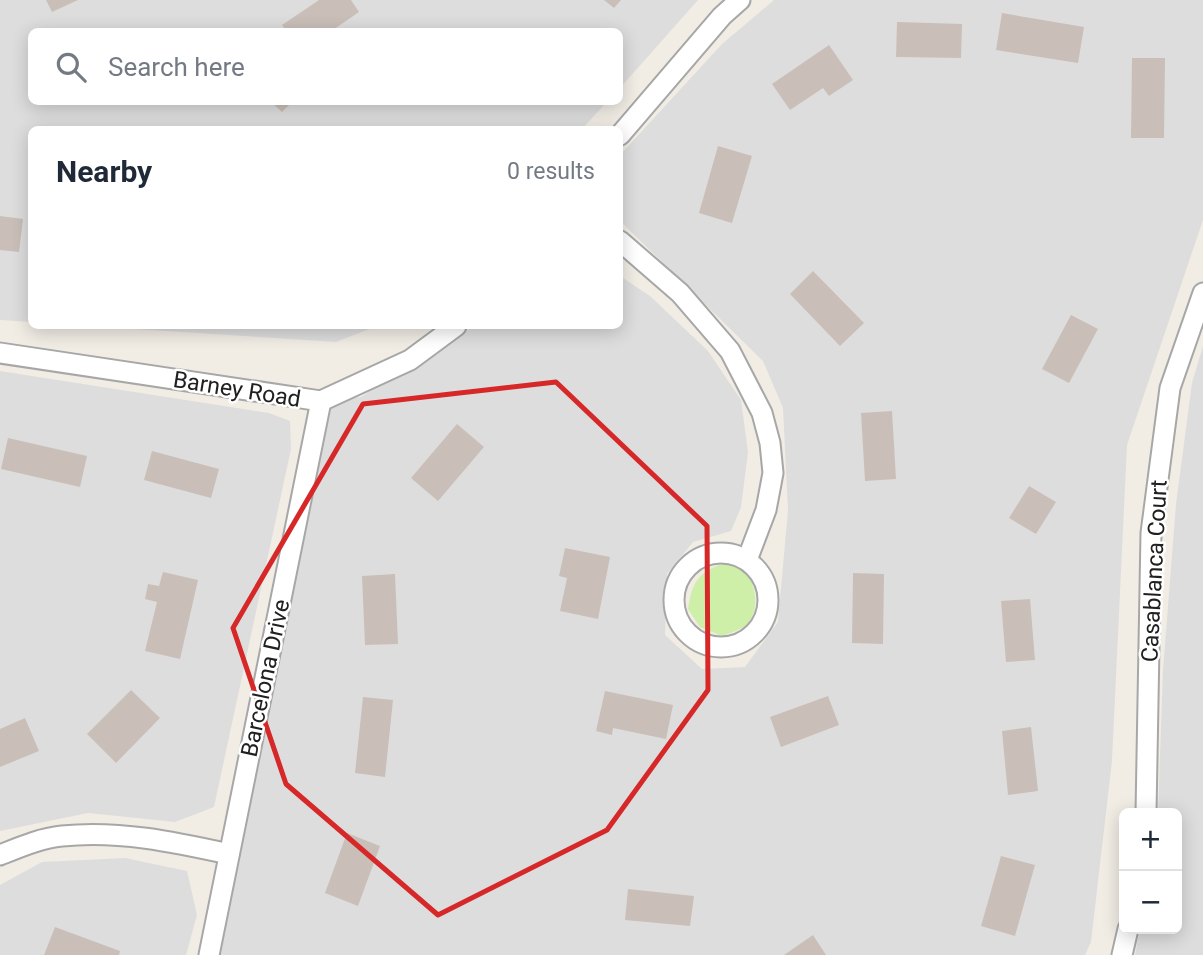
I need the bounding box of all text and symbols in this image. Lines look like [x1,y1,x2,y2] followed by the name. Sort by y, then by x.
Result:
[28,28,623,105] search box
[52,48,90,86] icon: search
[108,52,245,82] text: Search here
[56,154,152,189] text: Nearby
[507,158,595,185] text: 0 results
[171,366,303,413] street label: Barney Road
[1136,479,1173,663] street label: Casablanca Court
[236,597,295,759] street label: Barcelona Drive
[1119,808,1182,934] map controls
[1119,808,1182,871] button: +
[1119,871,1182,934] button: −

